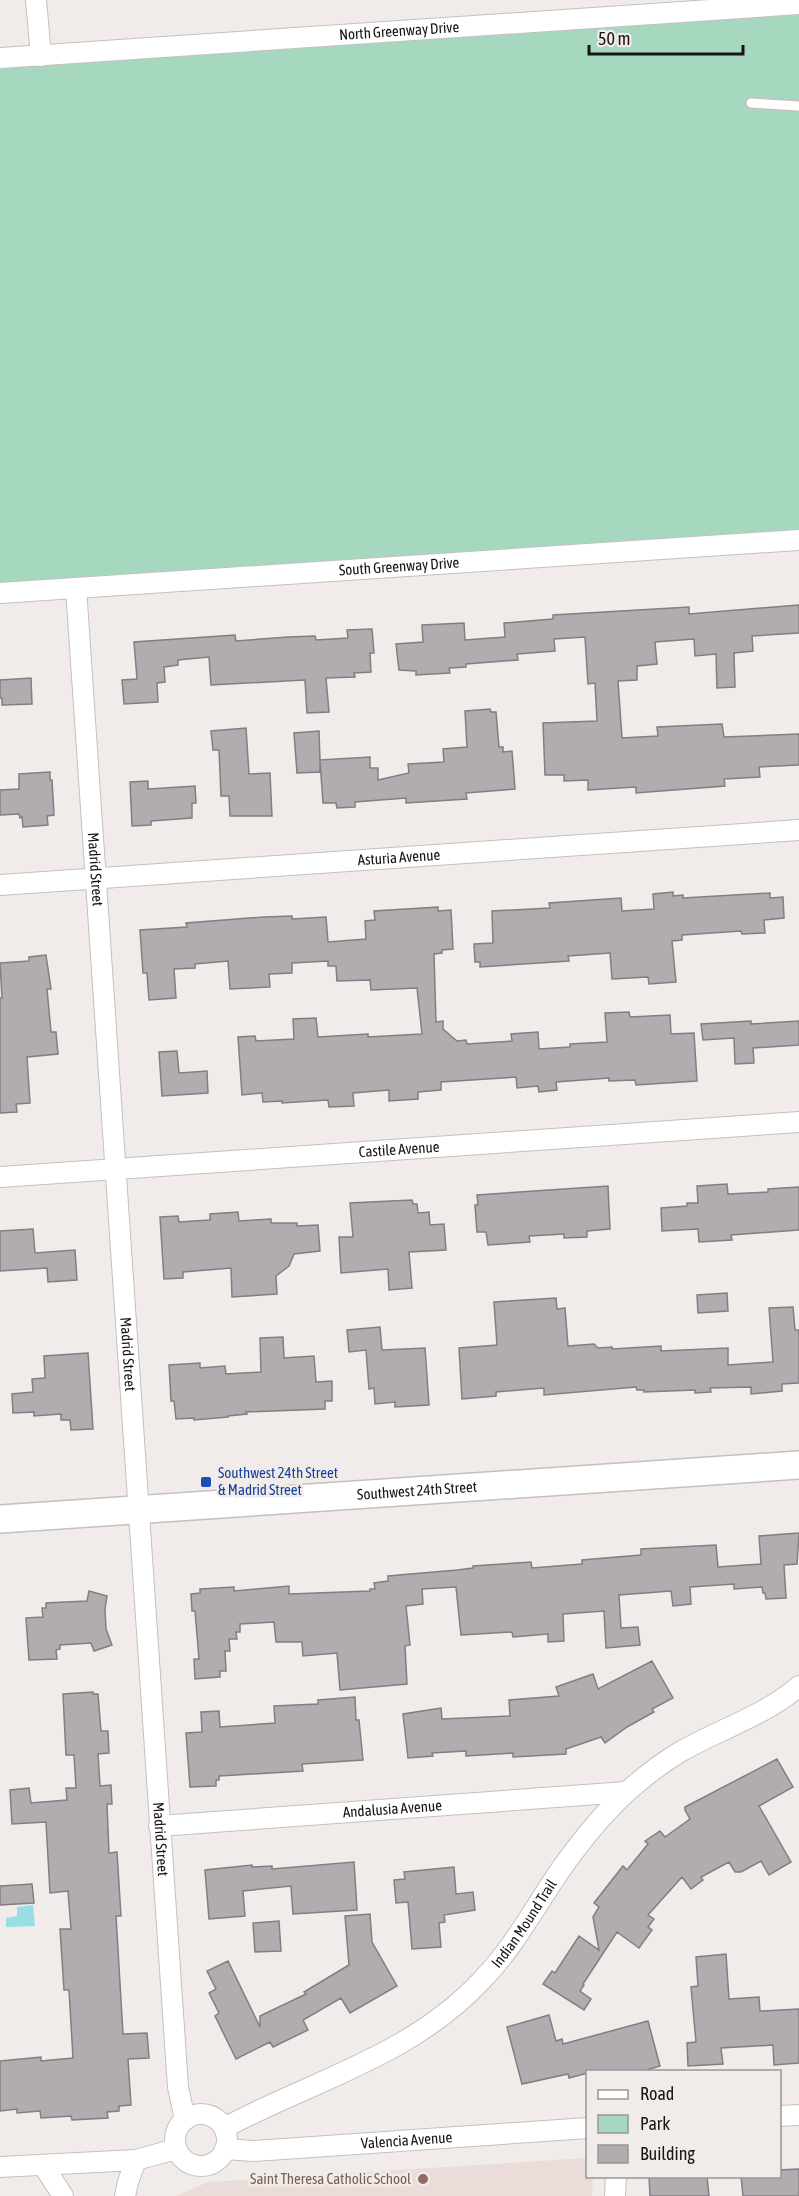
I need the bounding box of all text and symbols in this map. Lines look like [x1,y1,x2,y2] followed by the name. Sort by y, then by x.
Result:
[338,18,460,43] street label: North Greenway Drive
[589,18,744,56] scale bar
[598,28,630,49] text: 50 m
[338,554,460,579] street label: South Greenway Drive
[85,832,107,907] street label: Madrid Street
[357,846,441,868] street label: Asturia Avenue
[358,1138,440,1160] street label: Castile Avenue
[117,1317,139,1392] street label: Madrid Street
[218,1464,338,1498] place label: Southwest 24th Street & Madrid Street
[199,1475,213,1489] marker: Southwest 24th Street & Madrid Street
[356,1478,478,1503] street label: Southwest 24th Street
[342,1796,443,1821] street label: Andalusia Avenue
[150,1802,172,1877] street label: Madrid Street
[488,1876,560,1971] street label: Indian Mound Trail
[586,2070,781,2178] legend
[640,2083,674,2104] text: Road
[640,2113,670,2134] text: Park
[360,2128,453,2152] street label: Valencia Avenue
[640,2143,695,2164] text: Building
[250,2170,411,2187] place label: Saint Theresa Catholic School
[416,2172,430,2186] marker: Saint Theresa Catholic School

